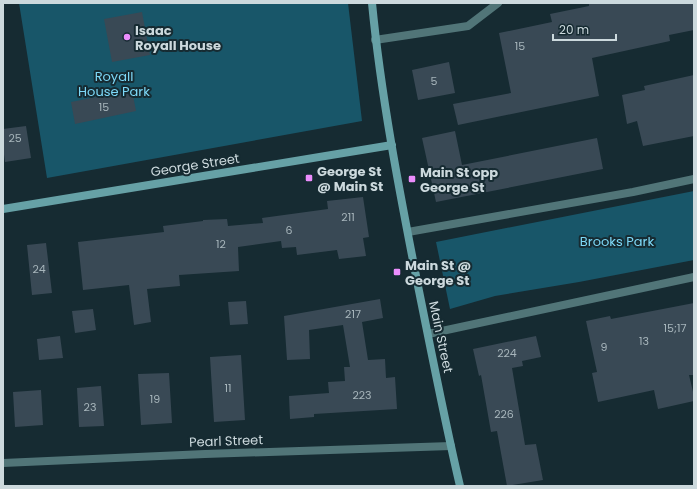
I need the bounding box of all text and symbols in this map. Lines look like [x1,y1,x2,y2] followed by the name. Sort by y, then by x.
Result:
[553,16,616,42] scale bar
[135,21,221,55] place label: Isaac Royall House
[559,21,589,38] text: 20 m
[122,32,132,42] marker: Isaac Royall House
[515,38,525,54] house number: 15
[78,67,150,101] park label: Royall House Park
[431,73,438,89] house number: 5
[99,99,109,115] house number: 15
[8,130,22,146] house number: 25
[149,149,241,181] street label: George Street
[317,162,383,196] place label: George St @ Main St
[420,163,498,197] place label: Main St opp George St
[304,173,314,183] marker: George St @ Main St
[407,174,417,184] marker: Main St opp George St
[341,209,355,225] house number: 211
[286,222,293,238] house number: 6
[580,232,654,251] park label: Brooks Park
[216,236,226,252] house number: 12
[405,256,471,290] place label: Main St @ George St
[32,261,46,277] house number: 24
[392,267,402,277] marker: Main St @ George St
[424,299,458,375] street label: Main Street
[345,306,361,322] house number: 217
[664,320,686,336] house number: 15;17
[639,333,649,349] house number: 13
[601,339,608,355] house number: 9
[497,345,517,361] house number: 224
[224,380,232,396] house number: 11
[352,387,372,403] house number: 223
[150,391,160,407] house number: 19
[84,399,96,415] house number: 23
[494,406,514,422] house number: 226
[189,430,264,452] street label: Pearl Street

